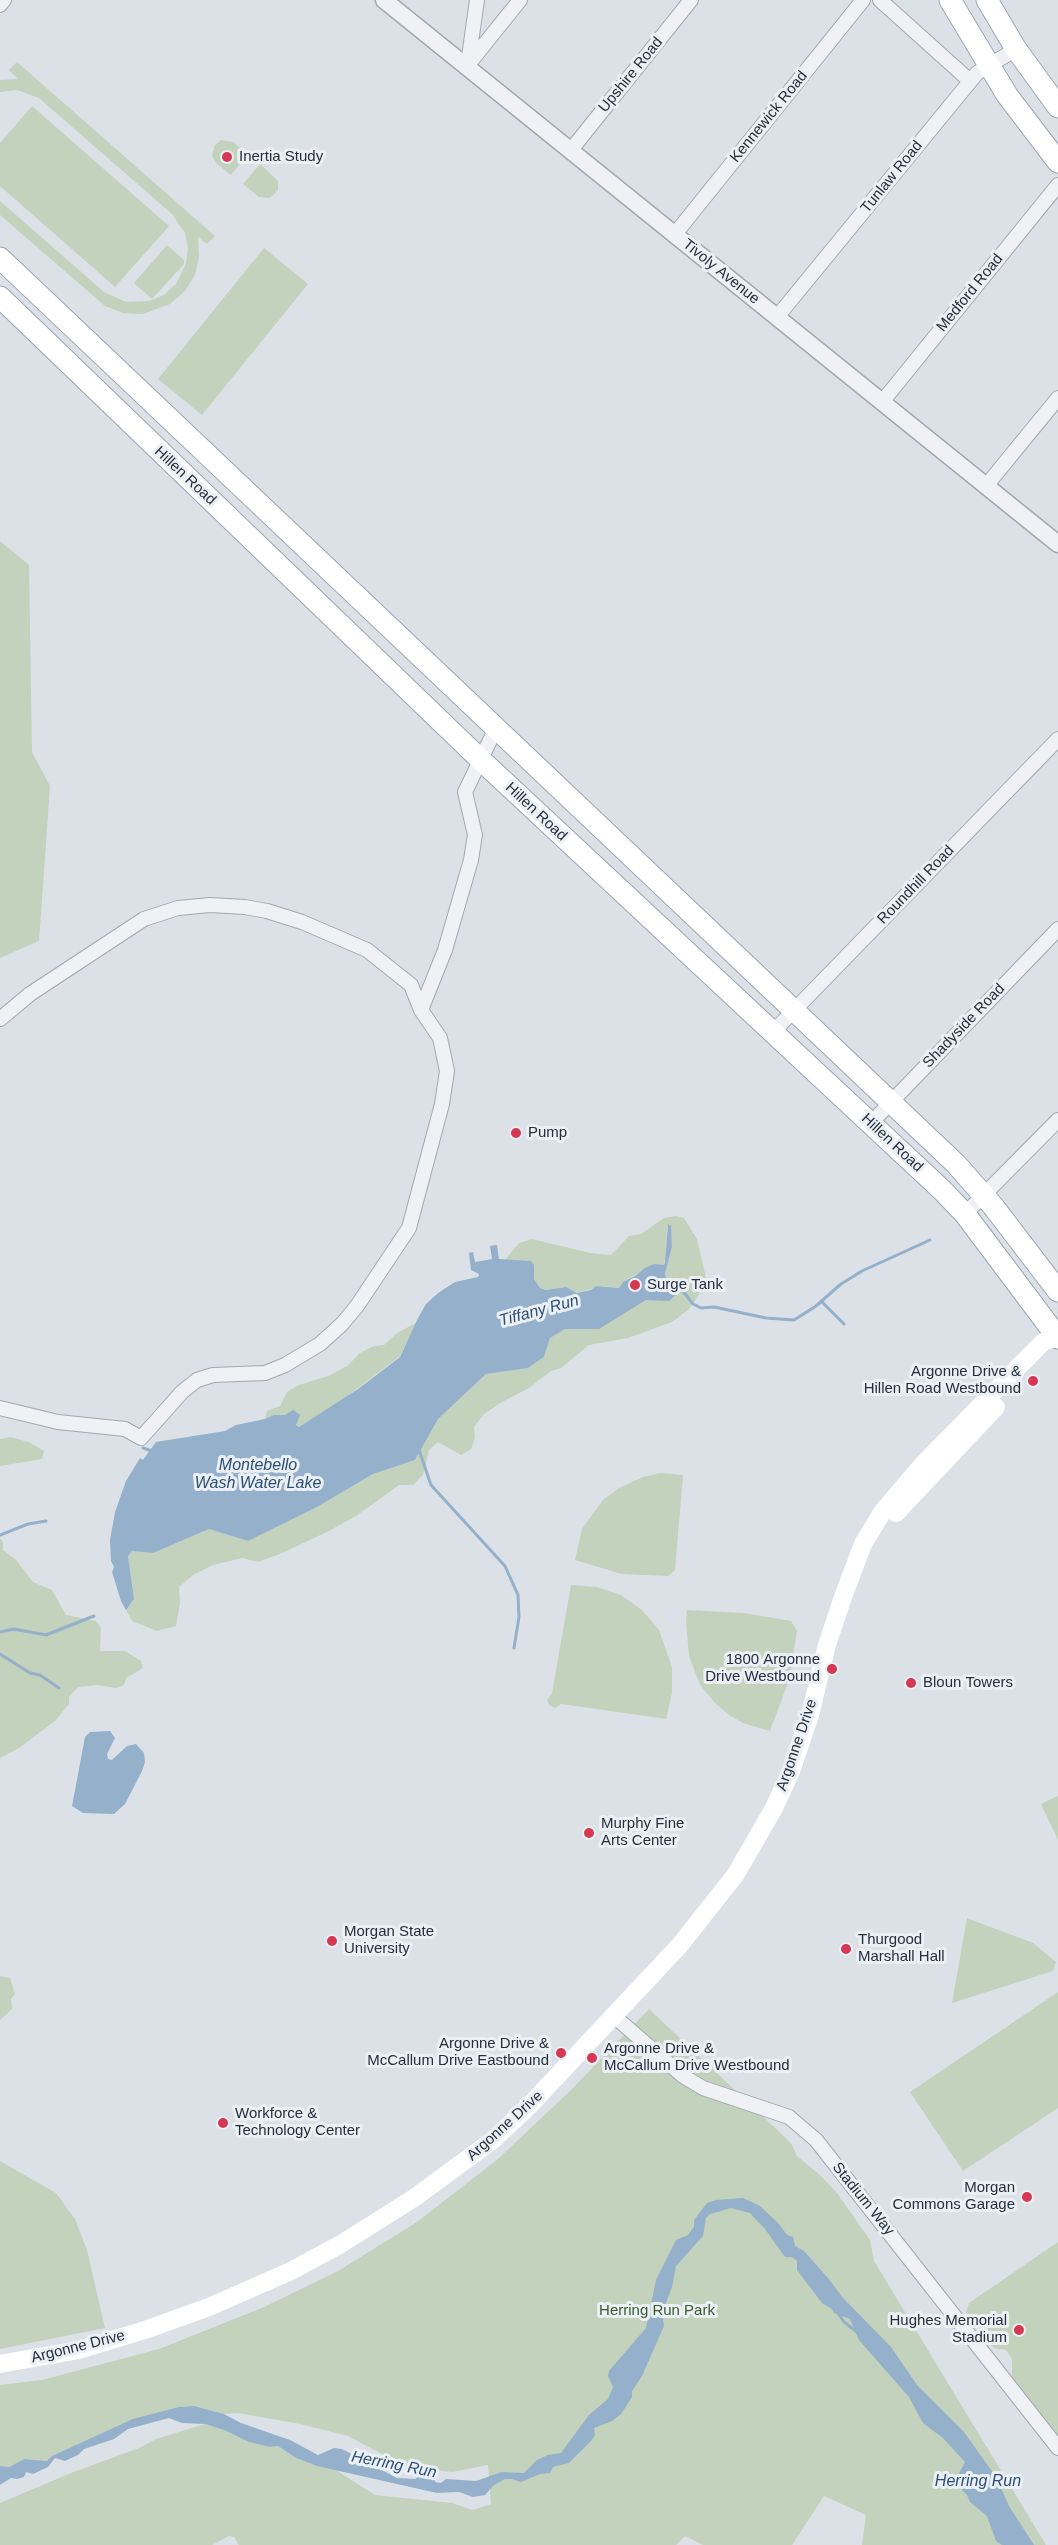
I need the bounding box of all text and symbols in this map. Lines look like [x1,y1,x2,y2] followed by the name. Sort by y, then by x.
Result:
[595,34,667,116] street label: Upshire Road
[727,68,811,166] street label: Kennewick Road
[857,137,927,217] street label: Tunlaw Road
[239,148,323,166] place label: Inertia Study
[220,150,234,164] marker: Inertia Study
[679,236,763,308] street label: Tivoly Avenue
[933,250,1007,336] street label: Medford Road
[151,443,219,509] street label: Hillen Road
[502,779,570,845] street label: Hillen Road
[874,842,958,928] street label: Roundhill Road
[919,980,1009,1072] street label: Shadyside Road
[858,1110,926,1176] street label: Hillen Road
[528,1124,567,1142] place label: Pump
[509,1126,523,1140] marker: Pump
[647,1276,723,1294] place label: Surge Tank
[628,1278,642,1292] marker: Surge Tank
[497,1291,581,1331] water label: Tiffany Run
[864,1363,1021,1398] place label: Argonne Drive & Hillen Road Westbound
[1026,1374,1040,1388] marker: Argonne Drive & Hillen Road Westbound
[195,1456,321,1494] water label: Montebello Wash Water Lake
[705,1651,820,1686] place label: 1800 Argonne Drive Westbound
[825,1662,839,1676] marker: 1800 Argonne Drive Westbound
[923,1674,1013,1692] place label: Bloun Towers
[904,1676,918,1690] marker: Bloun Towers
[773,1697,821,1793] street label: Argonne Drive
[601,1815,684,1850] place label: Murphy Fine Arts Center
[582,1826,596,1840] marker: Murphy Fine Arts Center
[344,1923,434,1958] place label: Morgan State University
[858,1931,945,1966] place label: Thurgood Marshall Hall
[325,1934,339,1948] marker: Morgan State University
[839,1942,853,1956] marker: Thurgood Marshall Hall
[367,2035,549,2070] place label: Argonne Drive & McCallum Drive Eastbound
[604,2040,790,2075] place label: Argonne Drive & McCallum Drive Westbound
[554,2046,568,2060] marker: Argonne Drive & McCallum Drive Eastbound
[585,2051,599,2065] marker: Argonne Drive & McCallum Drive Westbound
[463,2087,547,2165] street label: Argonne Drive
[235,2105,360,2140] place label: Workforce & Technology Center
[216,2116,230,2130] marker: Workforce & Technology Center
[828,2159,898,2239] street label: Stadium Way
[892,2179,1015,2214] place label: Morgan Commons Garage
[1020,2190,1034,2204] marker: Morgan Commons Garage
[599,2302,715,2320] park label: Herring Run Park
[889,2312,1007,2347] place label: Hughes Memorial Stadium
[1012,2323,1026,2337] marker: Hughes Memorial Stadium
[29,2327,127,2367] street label: Argonne Drive
[350,2447,438,2483] water label: Herring Run
[935,2472,1021,2492] water label: Herring Run

